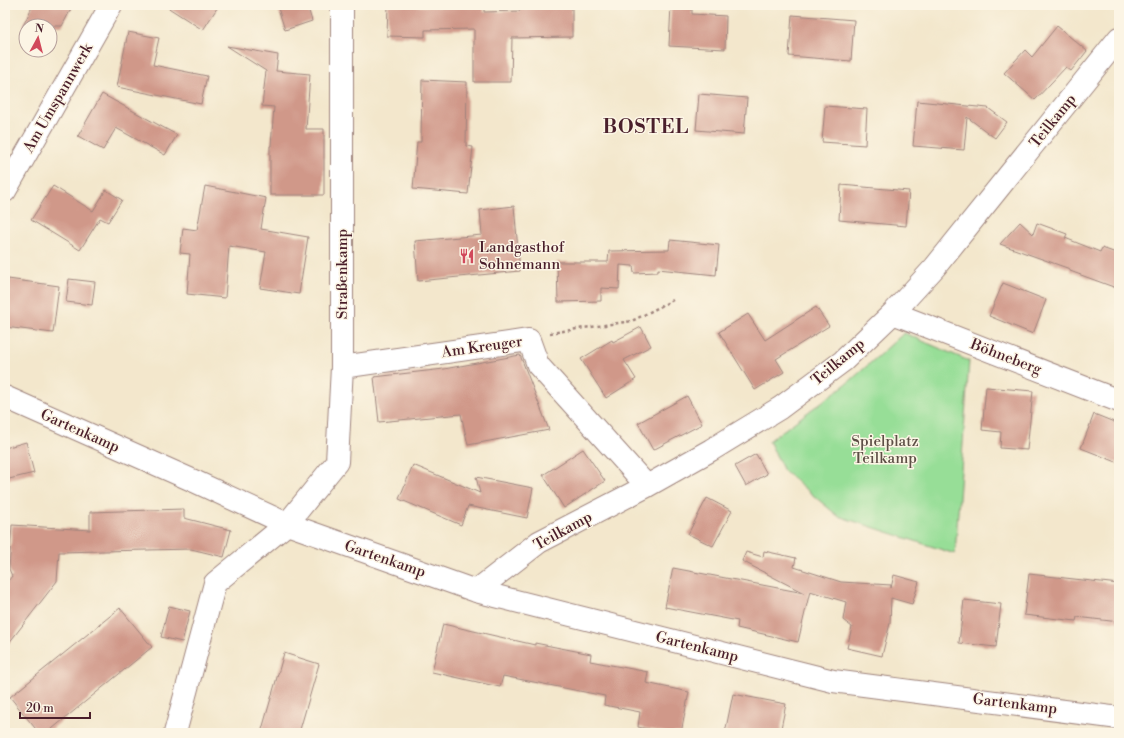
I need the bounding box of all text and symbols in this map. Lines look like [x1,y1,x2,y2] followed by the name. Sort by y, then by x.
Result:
[18,18,58,58] north arrow
[34,22,45,37] text: N
[19,39,98,157] street label: Am Umspannwerk
[1026,90,1080,152] street label: Teilkamp
[603,115,689,139] district label: BOSTEL
[333,229,352,319] street label: Straßenkamp
[479,238,565,274] place label: Landgasthof Sohnemann
[458,247,476,265] restaurant icon: Landgasthof Sohnemann
[439,332,524,362] street label: Am Kreuger
[807,334,869,390] street label: Teilkamp
[967,334,1044,379] street label: Böhneberg
[37,405,123,457] street label: Gartenkamp
[851,432,919,468] park label: Spielplatz Teilkamp
[530,507,596,555] street label: Teilkamp
[342,536,428,582] street label: Gartenkamp
[654,628,740,666] street label: Gartenkamp
[972,689,1058,719] street label: Gartenkamp
[20,694,90,720] scale bar
[26,701,54,716] text: 20 m

